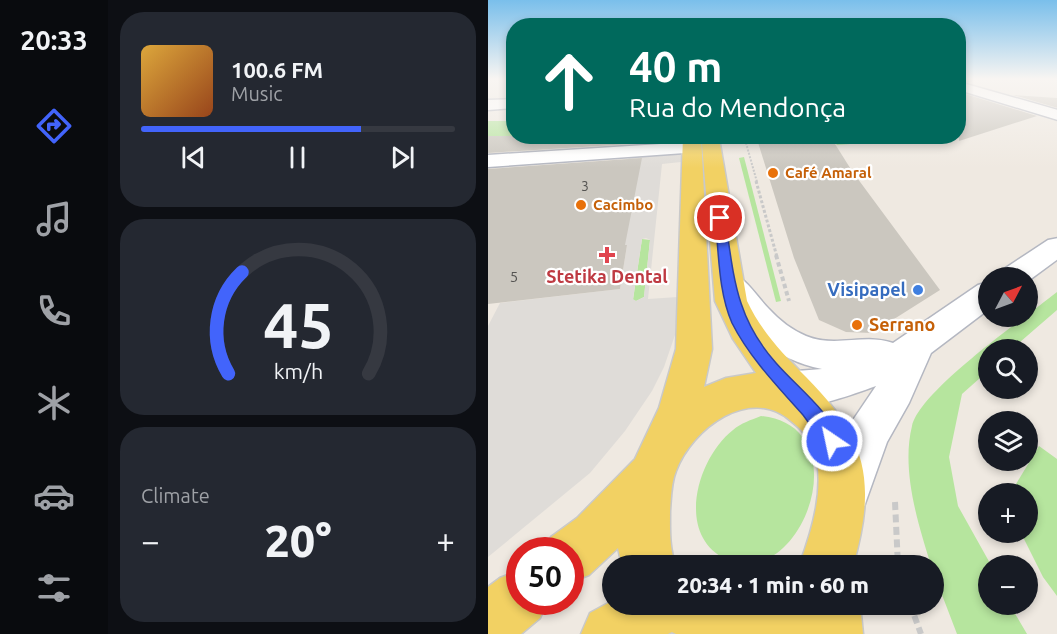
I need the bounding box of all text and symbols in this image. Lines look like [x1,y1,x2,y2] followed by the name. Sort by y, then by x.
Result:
[20,25,88,55] text: 20:33
[530,42,608,120] icon: ahead
[629,43,723,90] text: 40 m
[231,57,323,82] text: 100.6 FM
[231,82,283,105] text: Music
[629,92,846,122] text: Rua do Mendonça
[33,105,75,147] icon: directions
[177,141,210,174] icon: previous
[281,141,314,174] icon: pause
[386,141,419,174] icon: next
[785,164,872,181] place label: Café Amaral
[766,166,780,180] marker: Café Amaral
[581,178,589,194] house number: 3
[694,192,745,243] pin
[593,196,653,213] place label: Cacimbo
[33,198,75,240] icon: music
[574,198,588,212] marker: Cacimbo
[703,201,736,234] icon: arrive
[598,246,616,264] marker: Stetika Dental
[546,266,668,286] place label: Stetika Dental
[978,267,1038,327] north arrow
[978,267,1038,615] map controls
[510,268,518,285] house number: 5
[827,279,907,299] place label: Visipapel
[911,283,925,297] marker: Visipapel
[33,290,75,332] icon: phone
[263,290,333,360] text: 45
[869,314,935,334] place label: Serrano
[850,318,864,332] marker: Serrano
[978,339,1038,399] button: search
[273,359,323,383] text: km/h
[33,382,75,424] icon: climate
[800,409,864,473] position arrow
[978,411,1038,471] button: layers
[33,475,75,517] icon: car
[978,483,1038,543] button: +
[141,484,210,507] text: Climate
[264,515,332,566] text: 20°
[141,522,160,559] text: −
[436,522,455,559] text: +
[506,537,584,615] speed limit sign: 50
[978,555,1038,615] button: −
[33,567,75,609] icon: filters
[677,572,869,597] text: 20:34 · 1 min · 60 m

